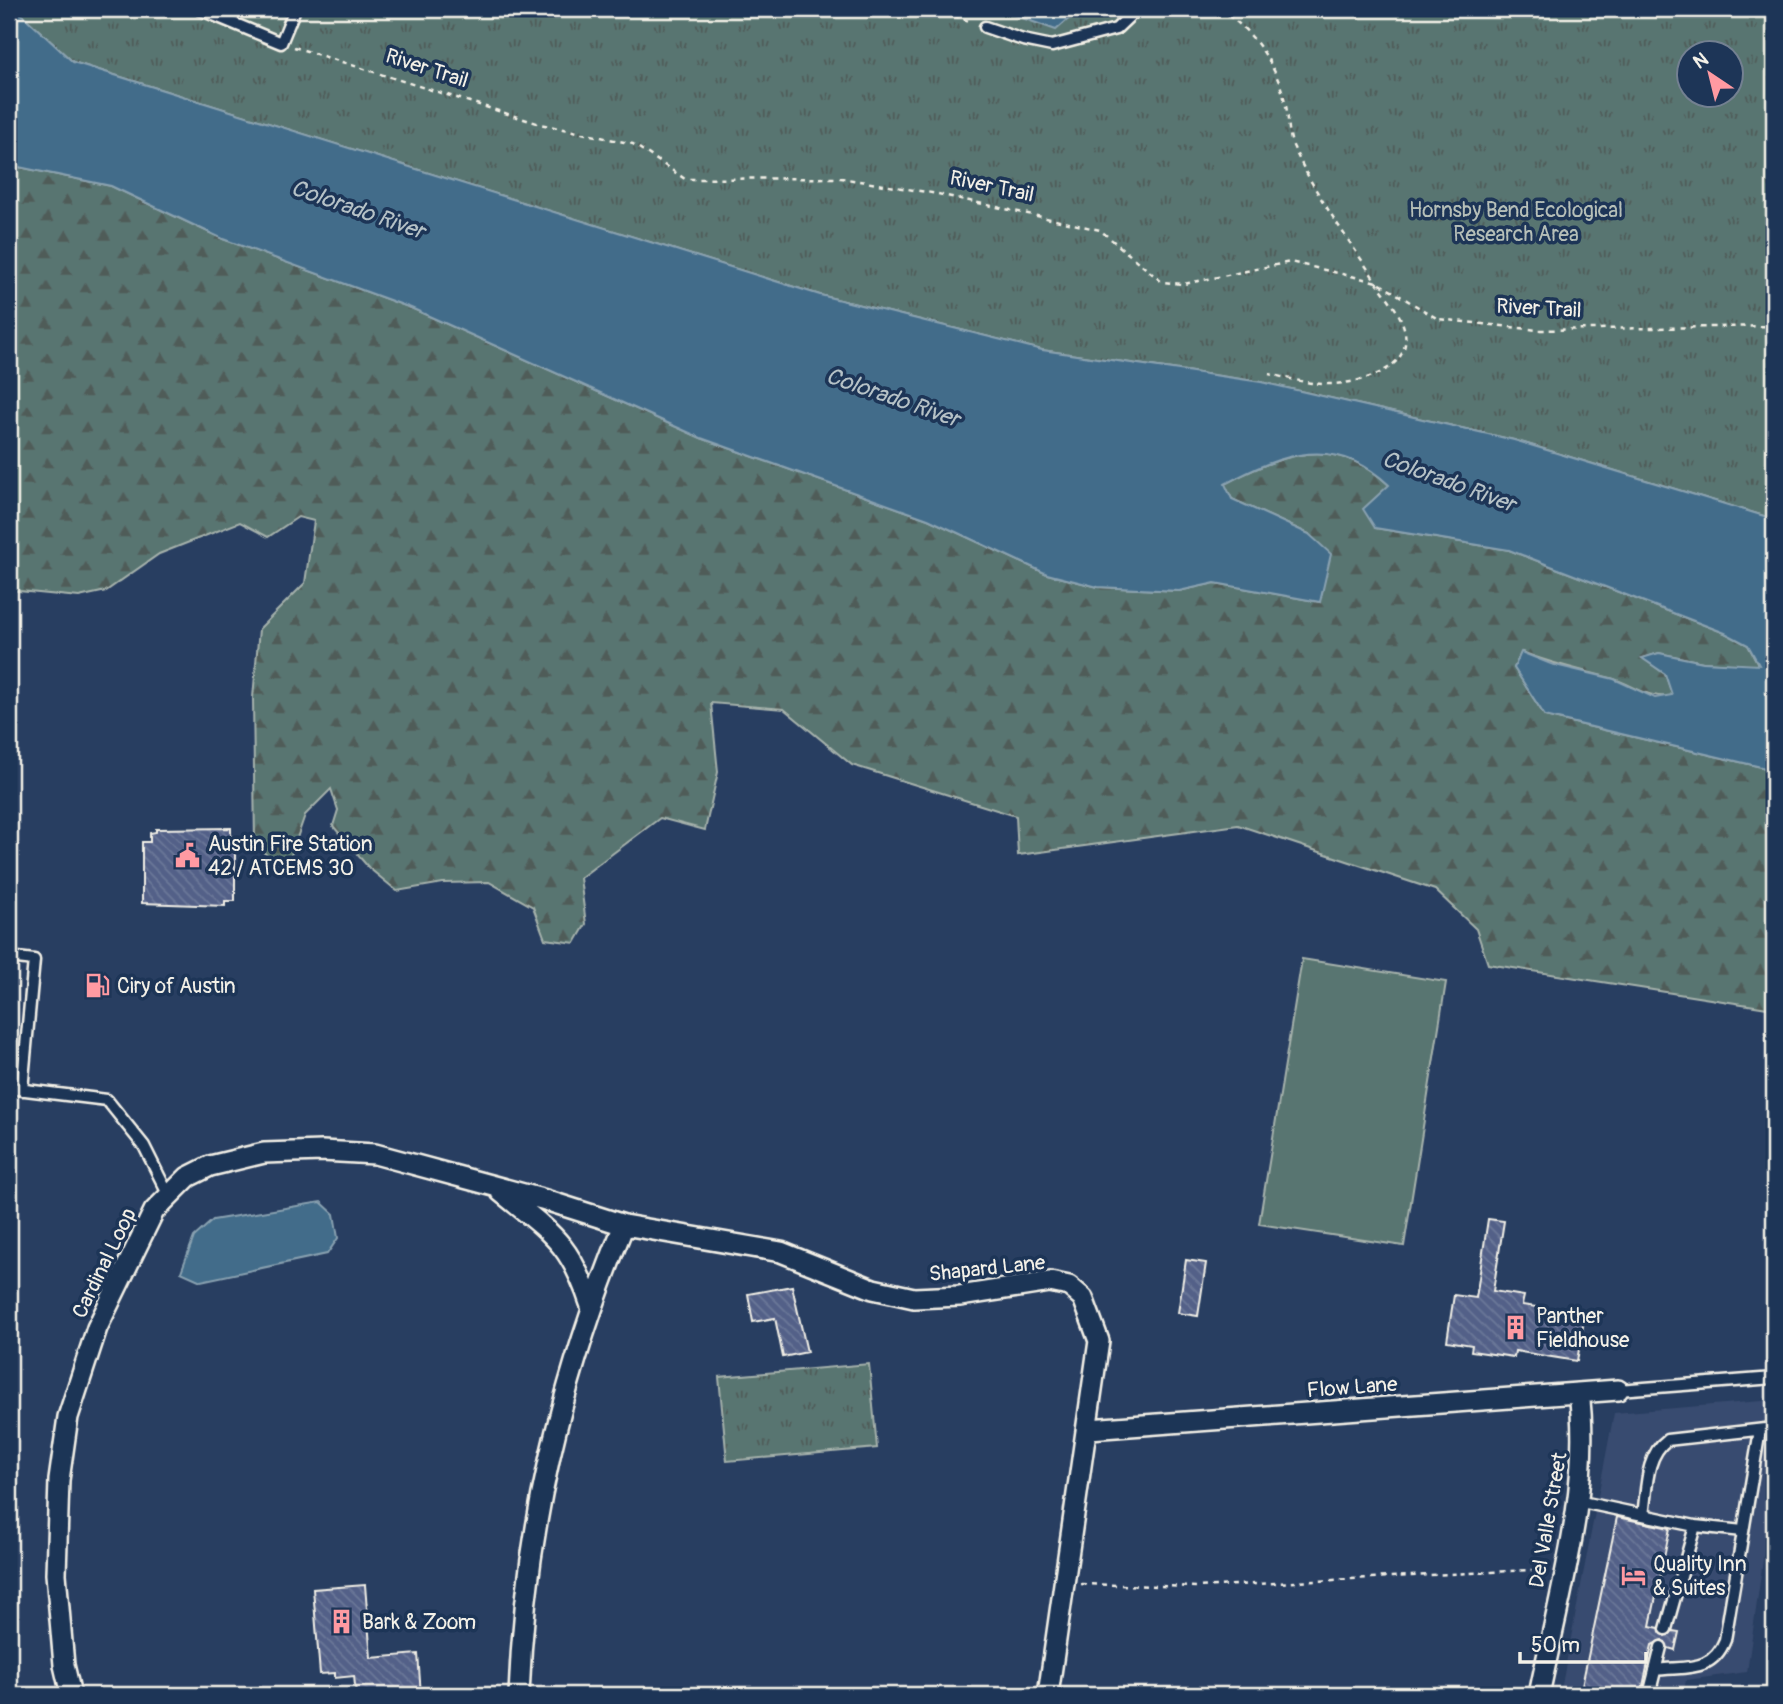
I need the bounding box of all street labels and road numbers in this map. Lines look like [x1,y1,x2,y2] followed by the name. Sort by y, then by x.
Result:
[382,42,472,95] street label: River Trail
[947,164,1036,209] street label: River Trail
[1496,293,1582,324] street label: River Trail
[66,1204,143,1323] street label: Cardinal Loop
[928,1249,1047,1288] street label: Shapard Lane
[1306,1371,1399,1404] street label: Flow Lane
[1523,1450,1574,1590] street label: Del Valle Street

